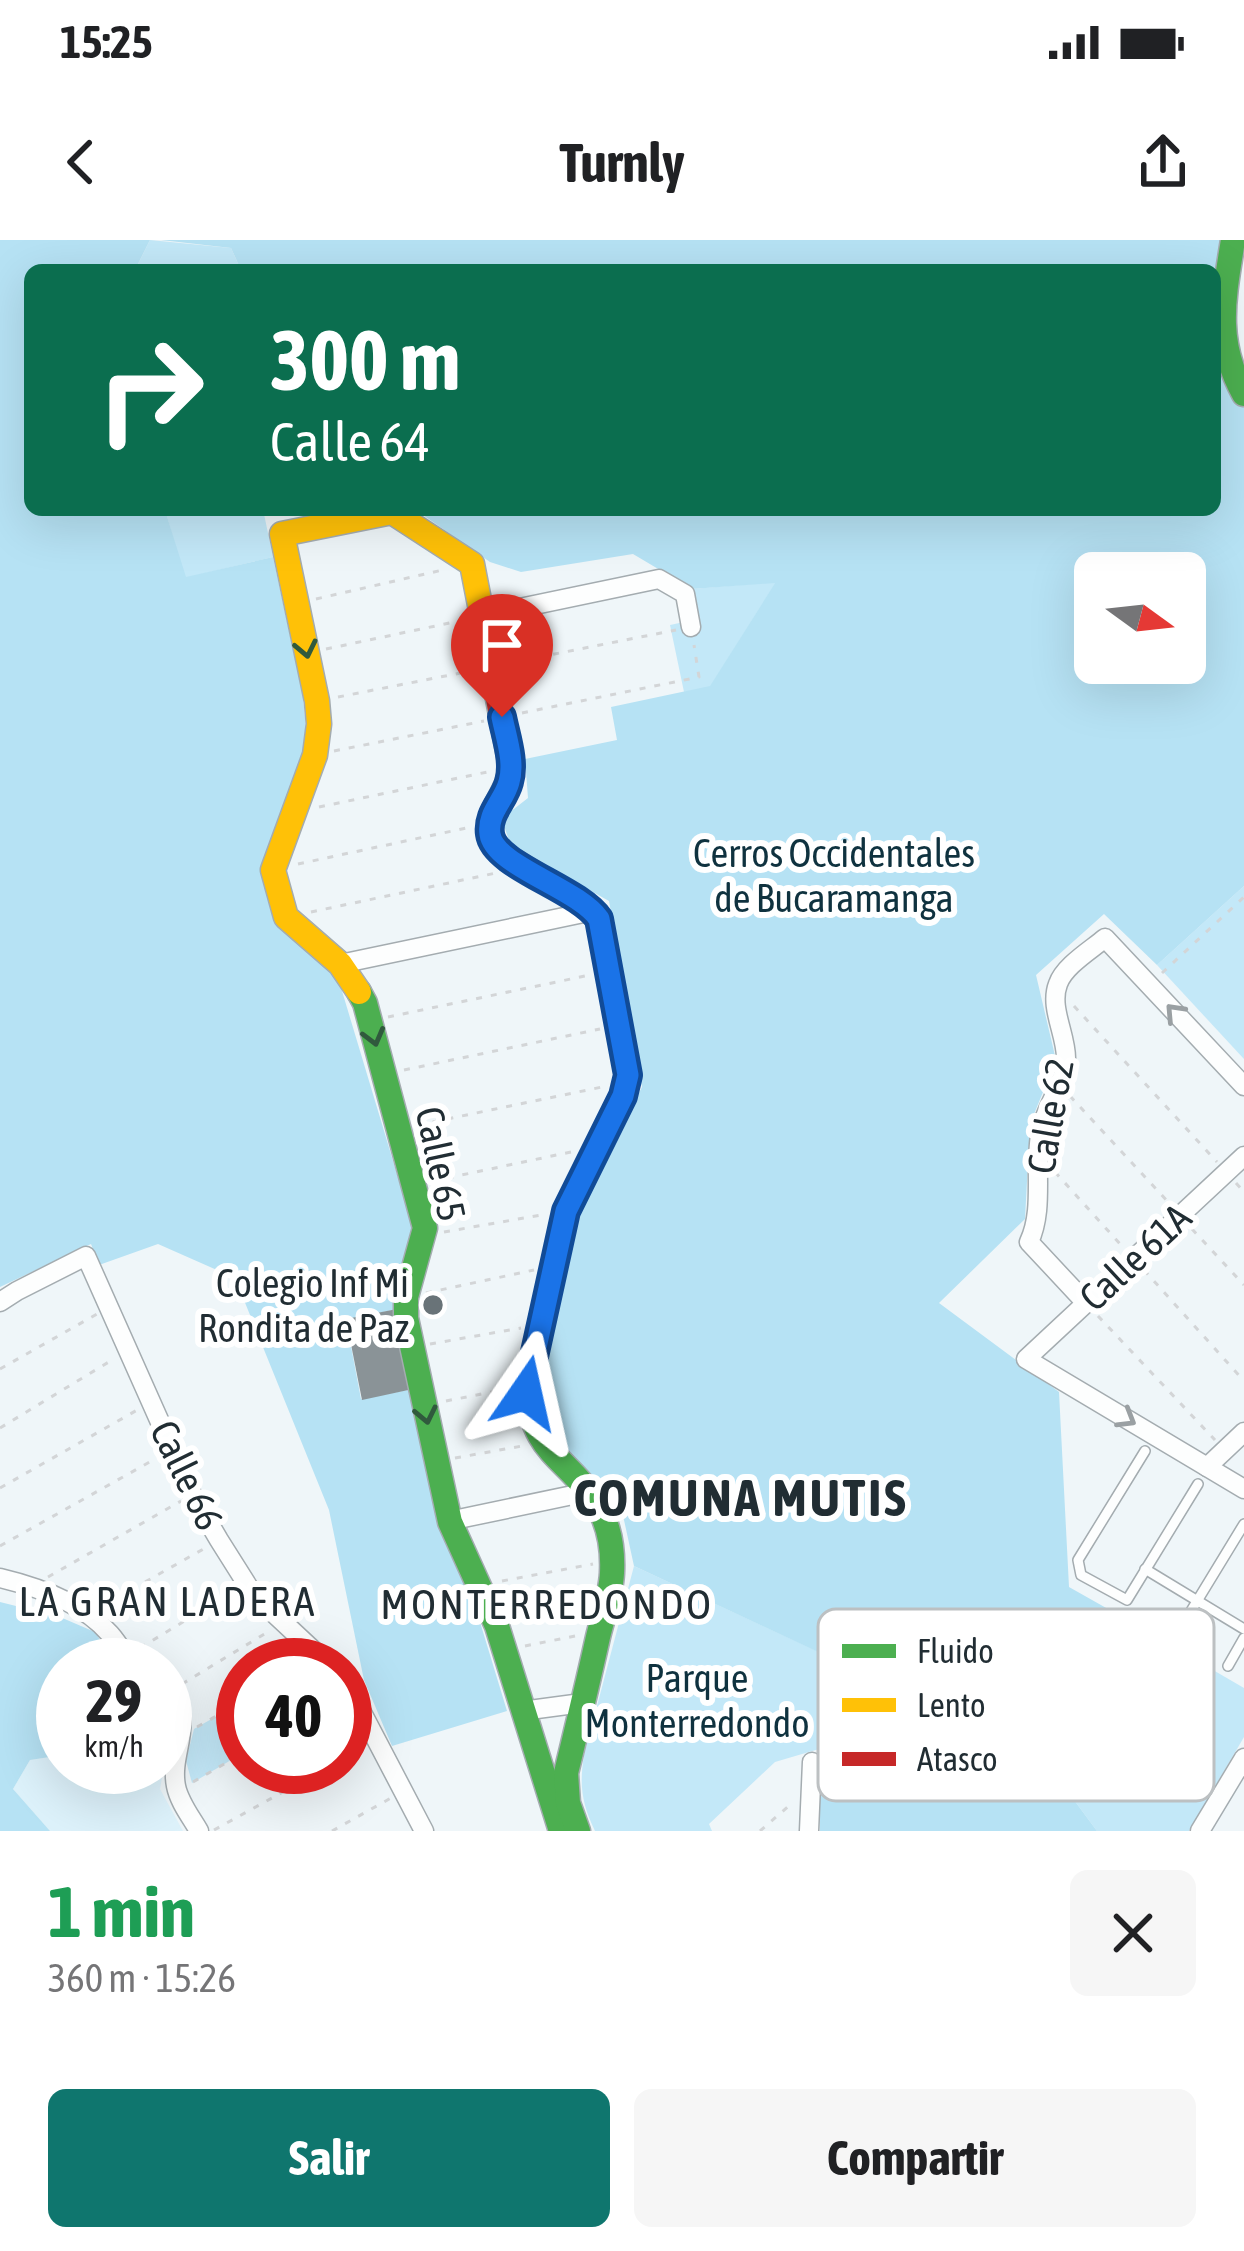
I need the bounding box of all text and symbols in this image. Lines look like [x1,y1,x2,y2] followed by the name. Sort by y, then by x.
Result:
[60,16,153,68] text: 15:25
[48,129,114,195] icon: back
[1130,129,1196,195] icon: share
[559,132,685,193] text: Turnly
[72,312,228,468] icon: right
[270,312,460,408] text: 300 m
[270,411,430,472] text: Calle 64
[1074,552,1206,684] north arrow
[1074,552,1206,684] map controls
[451,594,553,717] pin
[469,612,535,678] icon: arrive
[292,638,318,658] one-way arrow
[693,831,975,920] park label: Cerros Occidentales de Bucaramanga
[1167,1004,1189,1026] one-way arrow
[360,1026,385,1046] one-way arrow
[1018,1055,1082,1177] street label: Calle 62
[407,1103,475,1225] street label: Calle 65
[1071,1195,1199,1319] street label: Calle 61A
[198,1261,409,1350] place label: Colegio Inf Mi Rondita de Paz
[420,1292,446,1318] marker: Colegio Inf Mi Rondita de Paz
[463,1330,589,1456] position arrow
[413,1405,438,1425] one-way arrow
[1114,1405,1136,1427] one-way arrow
[142,1413,232,1537] street label: Calle 66
[573,1468,909,1527] district label: COMUNA MUTIS
[19,1577,317,1625] district label: LA GRAN LADERA
[380,1580,714,1628] district label: MONTERREDONDO
[818,1609,1214,1801] legend
[917,1632,994,1670] text: Fluido
[216,1638,372,1794] speed limit sign: 40
[585,1656,810,1745] park label: Parque Monterredondo
[86,1666,142,1735] text: 29
[917,1686,985,1724] text: Lento
[84,1729,144,1763] text: km/h
[917,1740,997,1778] text: Atasco
[48,1870,195,1952] text: 1 min
[1070,1870,1196,1996] button: close
[48,1956,236,2000] text: 360 m · 15:26
[48,2089,610,2227] button: Salir
[634,2089,1196,2227] button: Compartir

